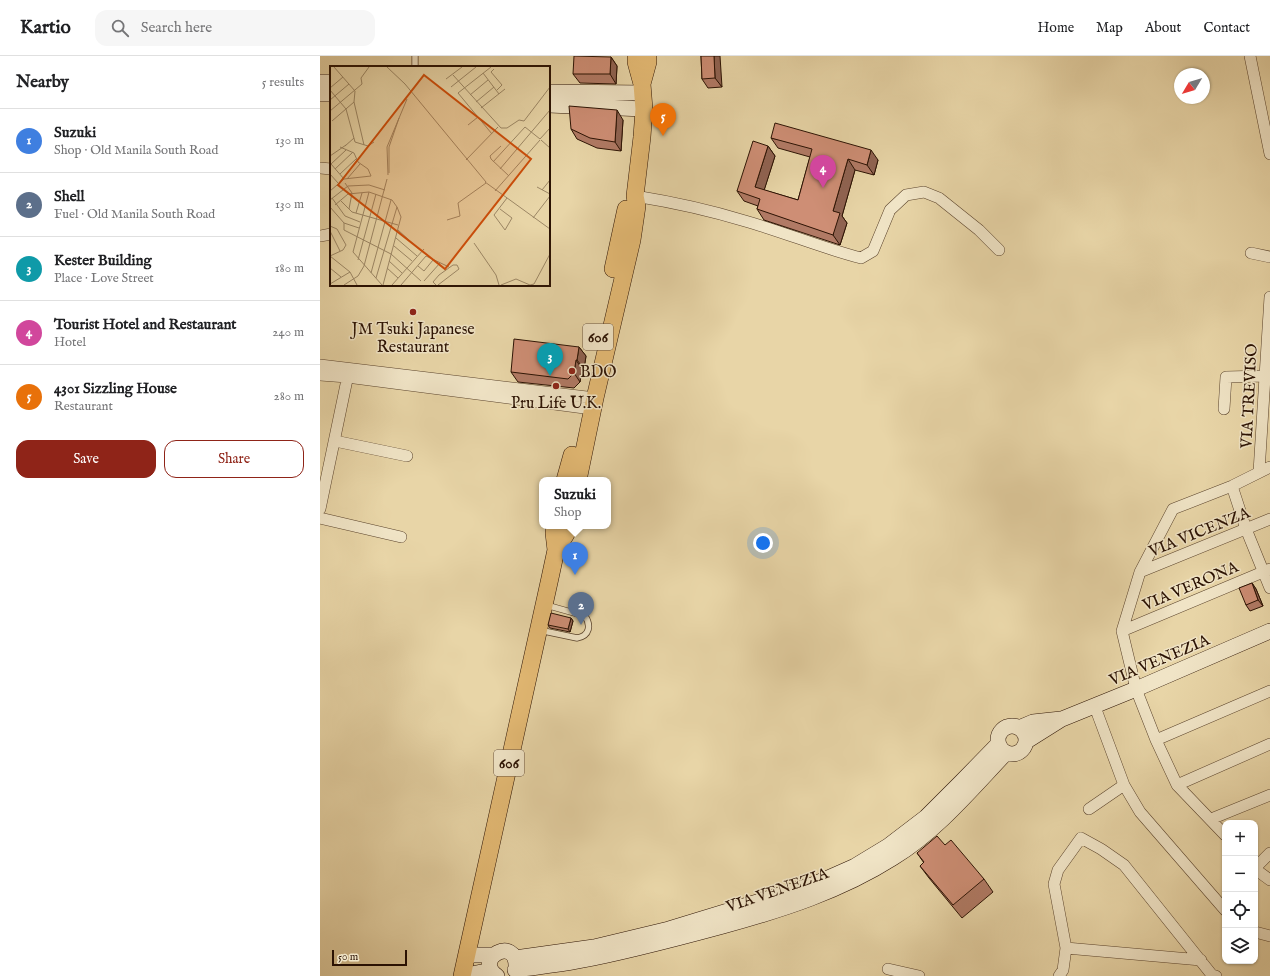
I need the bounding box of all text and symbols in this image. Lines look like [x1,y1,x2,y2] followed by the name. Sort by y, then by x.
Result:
[95,10,375,46] search box
[20,16,71,40] text: Kartio
[109,17,131,39] icon: search
[141,18,212,37] text: Search here
[1038,19,1074,37] text: Home
[1096,19,1123,37] text: Map
[1145,19,1181,37] text: About
[1203,19,1250,37] text: Contact
[330,66,550,286] inset map
[1174,68,1210,104] north arrow
[16,72,69,93] text: Nearby
[262,74,304,91] text: 5 results
[650,103,676,136] pin: 5
[54,123,96,142] text: Suzuki
[27,132,31,149] text: 1
[275,132,304,149] text: 130 m
[54,142,218,159] text: Shop · Old Manila South Road
[810,155,836,188] pin: 4
[54,187,85,206] text: Shell
[26,196,32,213] text: 2
[275,196,304,213] text: 130 m
[54,206,215,223] text: Fuel · Old Manila South Road
[54,251,152,270] text: Kester Building
[27,260,31,277] text: 3
[275,260,304,277] text: 180 m
[54,270,154,287] text: Place · Love Street
[408,307,418,317] marker: JM Tsuki Japanese Restaurant
[54,315,236,334] text: Tourist Hotel and Restaurant
[349,320,475,358] place label: JM Tsuki Japanese Restaurant
[26,324,32,341] text: 4
[272,324,304,341] text: 240 m
[583,324,613,350] road number: 606
[54,334,86,351] text: Hotel
[537,343,563,376] pin: 3
[1237,343,1263,450] street label: VIA TREVISO
[580,363,617,383] place label: BDO
[567,366,577,376] marker: BDO
[54,379,177,398] text: 4301 Sizzling House
[551,381,561,391] marker: Pru Life U.K.
[27,388,31,405] text: 5
[274,388,304,405] text: 280 m
[511,394,601,414] place label: Pru Life U.K.
[54,398,113,415] text: Restaurant
[16,440,156,478] button: Save
[164,440,304,478] button: Share
[539,477,611,529] popup
[554,485,596,504] text: Suzuki
[1145,503,1254,563] street label: VIA VICENZA
[554,504,581,521] text: Shop
[753,533,773,553] your location
[562,542,588,575] pin: 1
[1139,557,1243,616] street label: VIA VERONA
[568,592,594,625] pin: 2
[1106,630,1214,691] street label: VIA VENEZIA
[494,750,524,776] road number: 606
[1222,820,1258,964] map controls
[1222,820,1258,856] button: +
[1222,856,1258,892] button: −
[723,864,833,918] street label: VIA VENEZIA
[1222,892,1258,928] button: locate
[1222,928,1258,964] button: layers
[332,948,407,967] scale bar
[338,950,358,964] text: 50 m

